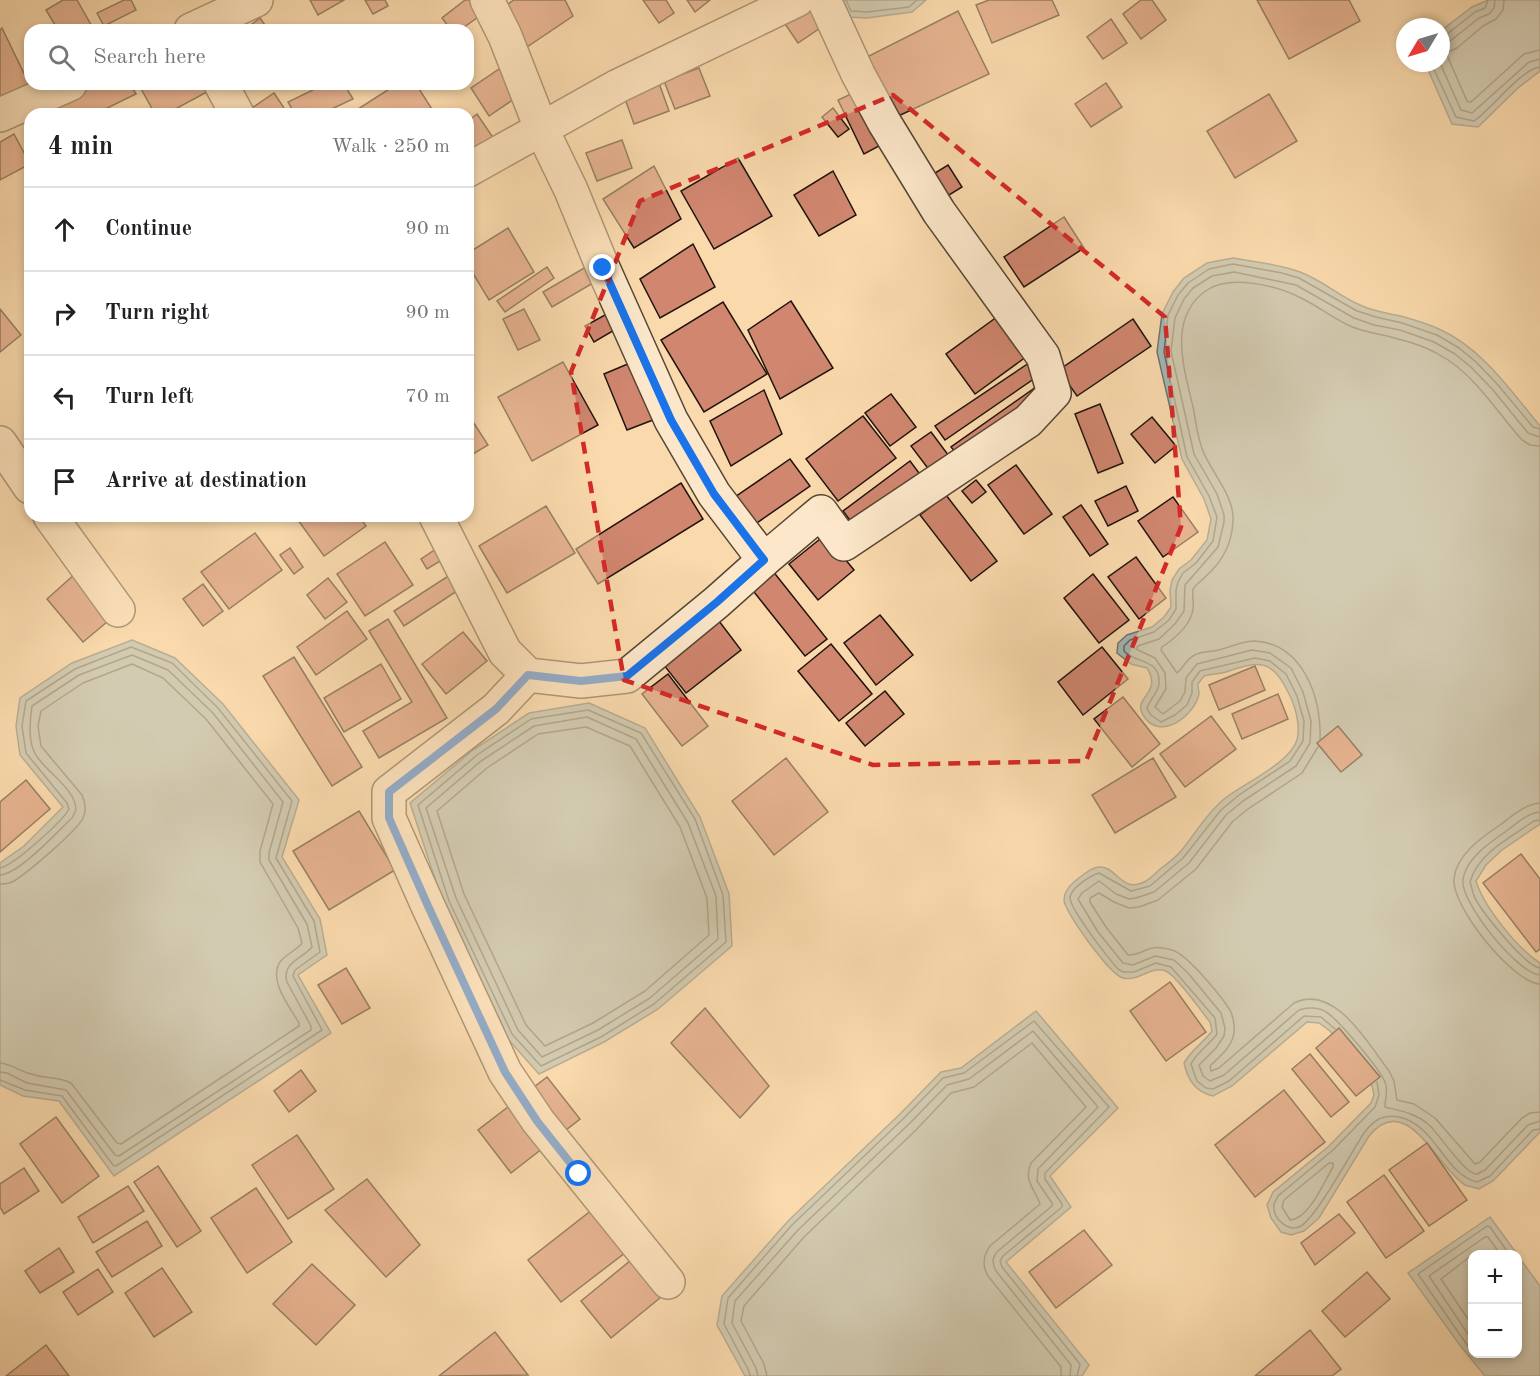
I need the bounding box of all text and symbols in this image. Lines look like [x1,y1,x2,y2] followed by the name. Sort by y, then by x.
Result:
[1396,18,1450,72] north arrow
[24,24,474,90] search box
[45,41,78,74] icon: search
[93,46,206,68] text: Search here
[48,134,113,160] text: 4 min
[331,137,450,157] text: Walk · 250 m
[48,213,81,246] icon: ahead
[105,218,192,240] text: Continue
[405,219,450,239] text: 90 m
[589,254,615,280] route end
[48,297,81,330] icon: right
[105,302,209,324] text: Turn right
[405,303,450,323] text: 90 m
[48,381,81,414] icon: left
[105,386,194,408] text: Turn left
[405,387,450,407] text: 70 m
[48,465,81,498] icon: arrive
[105,470,307,492] text: Arrive at destination
[565,1160,591,1186] route start
[1468,1250,1522,1358] map controls
[1468,1250,1522,1304] button: +
[1468,1304,1522,1358] button: −

